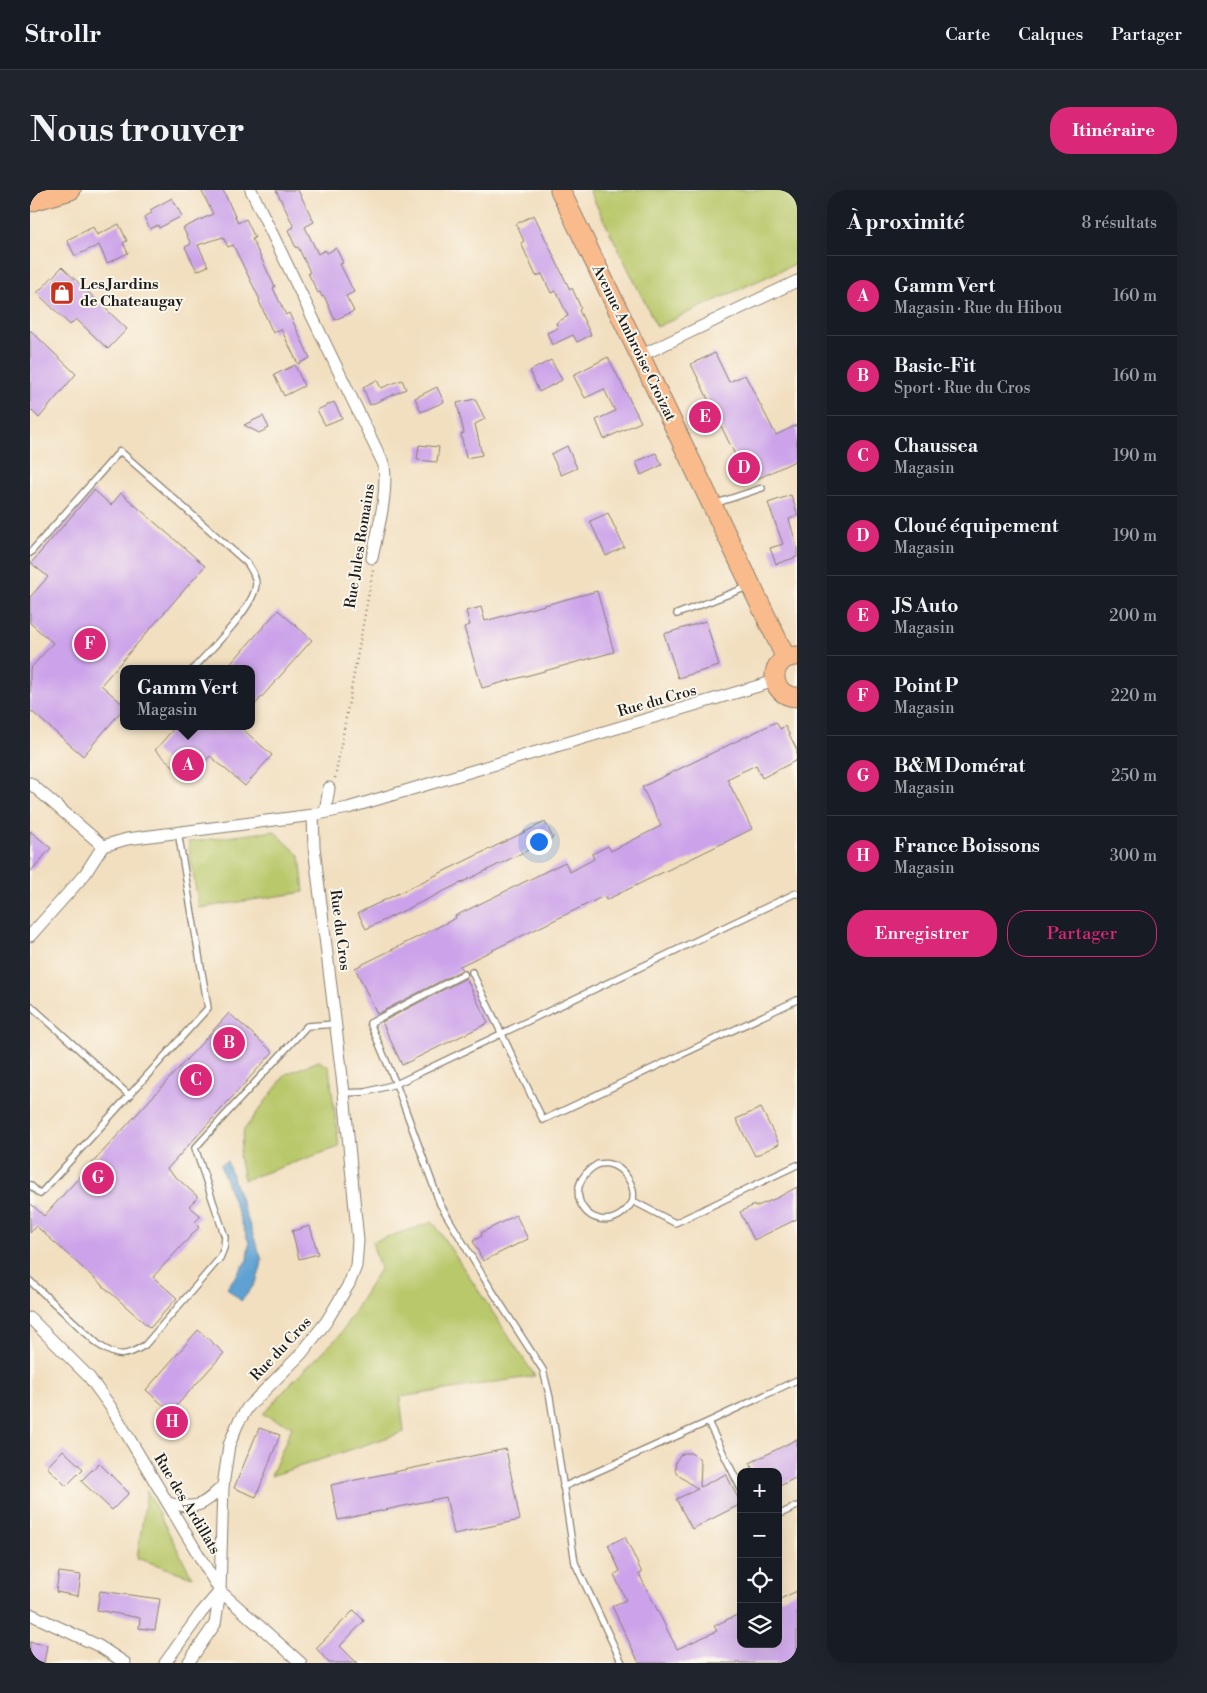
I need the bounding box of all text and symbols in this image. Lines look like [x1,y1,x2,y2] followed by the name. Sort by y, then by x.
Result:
[25,20,101,50] text: Strollr
[945,23,990,46] text: Carte
[1018,23,1083,46] text: Calques
[1111,23,1182,46] text: Partager
[1050,107,1177,154] button: Itinéraire
[30,109,245,152] text: Nous trouver
[847,210,964,236] text: À proximité
[1081,213,1157,233] text: 8 résultats
[587,261,680,425] street label: Avenue Ambroise Croizat
[894,274,995,298] text: Gamm Vert
[80,275,183,311] place label: Les Jardins de Chateaugay
[49,280,75,306] shop icon: Les Jardins de Chateaugay
[857,286,869,306] text: A
[1113,286,1157,306] text: 160 m
[894,298,1062,318] text: Magasin · Rue du Hibou
[894,354,976,378] text: Basic-Fit
[857,366,869,386] text: B
[1113,366,1157,386] text: 160 m
[894,378,1030,398] text: Sport · Rue du Cros
[689,398,721,436] pin: E
[894,434,978,458] text: Chaussea
[857,446,869,466] text: C
[1113,446,1157,466] text: 190 m
[728,449,760,487] pin: D
[894,458,954,478] text: Magasin
[341,482,379,610] street label: Rue Jules Romains
[894,514,1058,538] text: Cloué équipement
[857,526,869,546] text: D
[1113,526,1157,546] text: 190 m
[894,538,954,558] text: Magasin
[894,594,959,618] text: JS Auto
[857,606,869,626] text: E
[1109,606,1157,626] text: 200 m
[894,618,954,638] text: Magasin
[74,625,106,663] pin: F
[120,665,255,730] popup
[894,674,958,698] text: Point P
[137,676,238,700] text: Gamm Vert
[615,681,699,721] street label: Rue du Cros
[857,686,869,706] text: F
[1111,686,1157,706] text: 220 m
[894,698,954,718] text: Magasin
[137,700,197,720] text: Magasin
[172,746,204,784] pin: A
[894,754,1025,778] text: B&M Domérat
[857,766,869,786] text: G
[1111,766,1157,786] text: 250 m
[894,778,954,798] text: Magasin
[526,829,552,855] your location
[894,834,1040,858] text: France Boissons
[856,846,870,866] text: H
[1110,846,1157,866] text: 300 m
[894,858,954,878] text: Magasin
[326,888,354,972] street label: Rue du Cros
[847,910,997,957] button: Enregistrer
[1007,910,1157,957] button: Partager
[213,1024,245,1062] pin: B
[180,1061,212,1099] pin: C
[82,1159,114,1197] pin: G
[246,1313,316,1385] street label: Rue du Cros
[156,1403,188,1441] pin: H
[150,1450,224,1558] street label: Rue des Ardillats
[737,1468,782,1648] map controls
[737,1468,782,1513] button: +
[737,1513,782,1558] button: −
[737,1558,782,1603] button: locate
[737,1603,782,1648] button: layers

